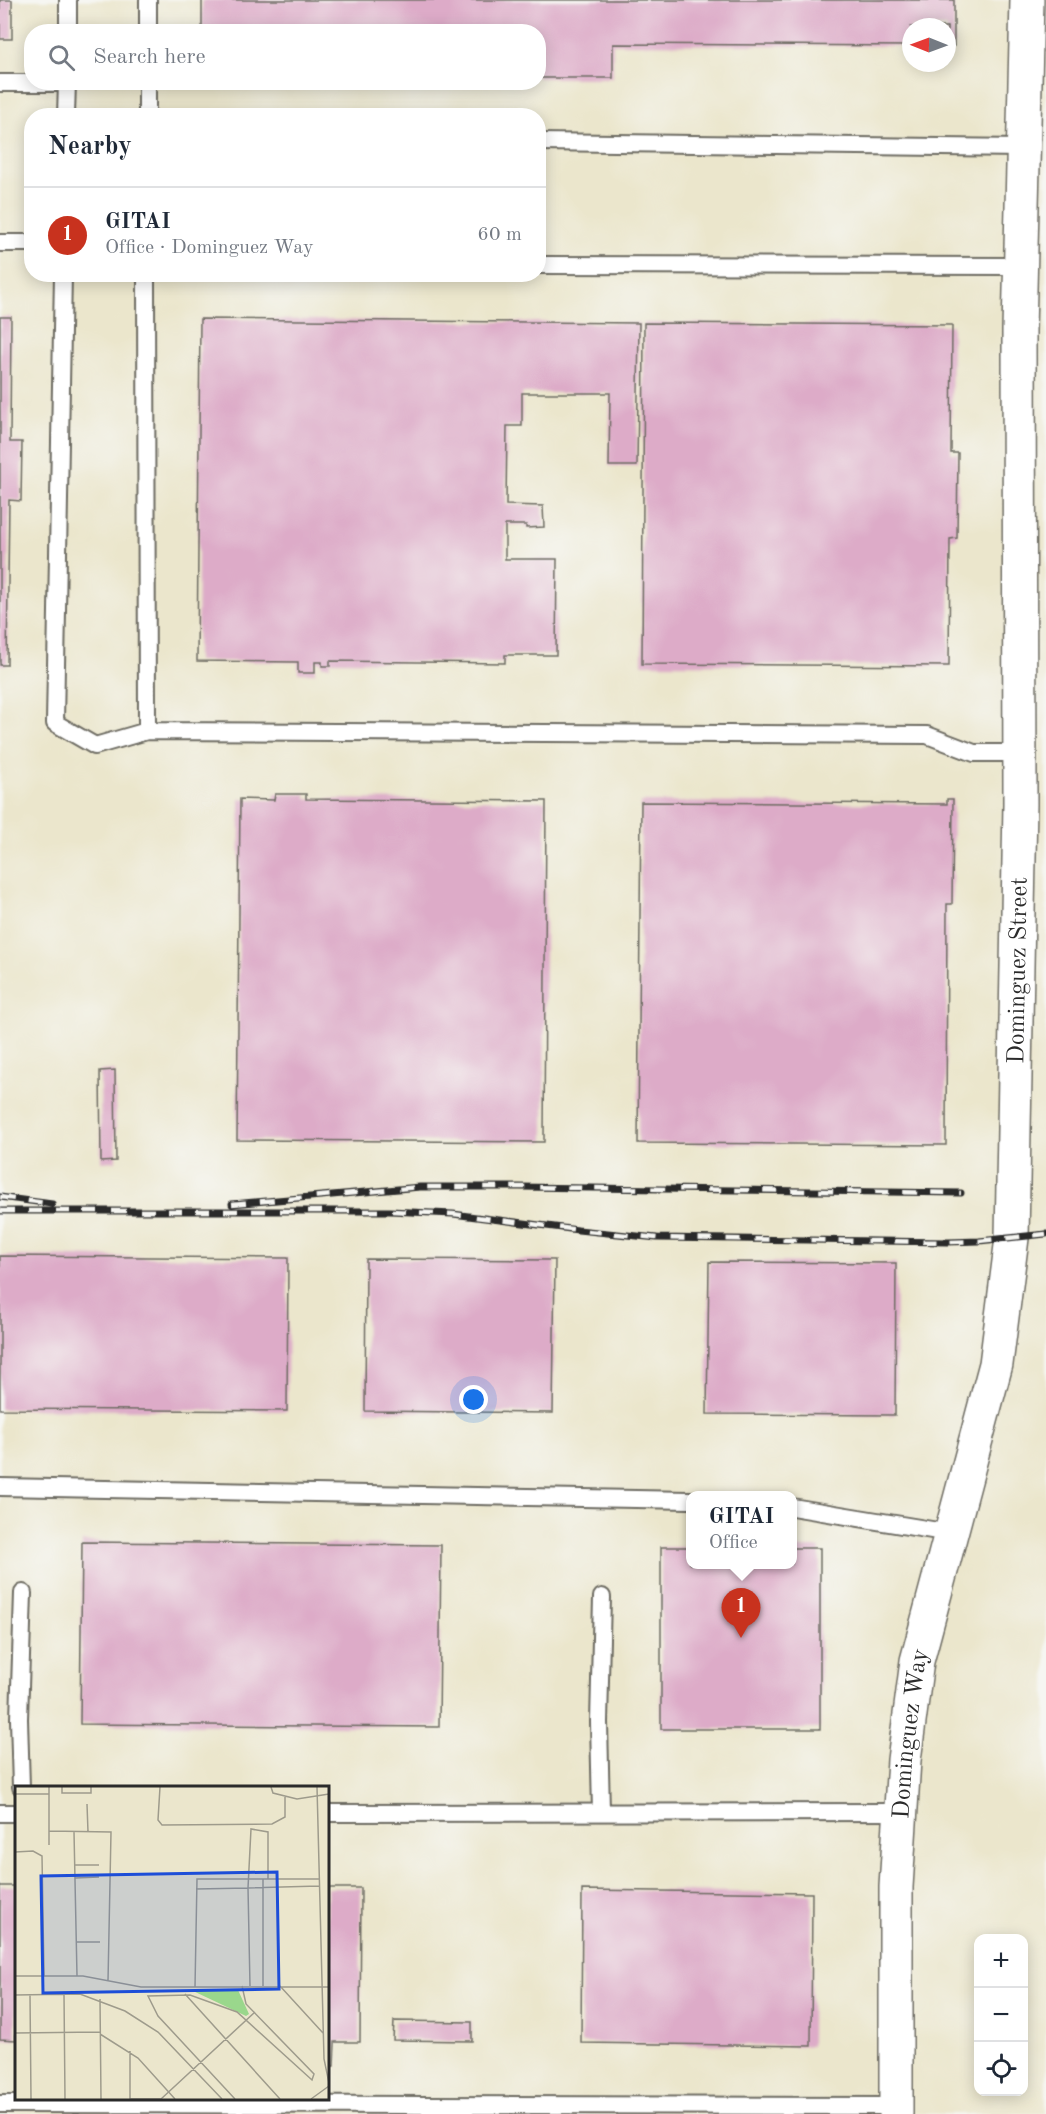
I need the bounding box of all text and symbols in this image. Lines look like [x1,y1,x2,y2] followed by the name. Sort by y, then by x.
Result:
[902,18,956,72] north arrow
[24,24,546,90] search box
[45,41,78,74] icon: search
[93,46,206,68] text: Search here
[48,134,132,160] text: Nearby
[105,211,171,233] text: GITAI
[62,225,73,245] text: 1
[477,225,522,245] text: 60 m
[105,238,314,258] text: Office · Dominguez Way
[1005,877,1033,1064] street label: Dominguez Street
[459,1385,488,1414] your location
[686,1491,797,1569] popup
[709,1506,774,1528] text: GITAI
[709,1533,758,1553] text: Office
[722,1588,760,1638] pin: 1
[890,1646,934,1820] street label: Dominguez Way
[15,1786,328,2099] inset map
[974,1934,1028,2096] map controls
[974,1934,1028,1988] button: +
[974,1988,1028,2042] button: −
[974,2042,1028,2096] button: locate

